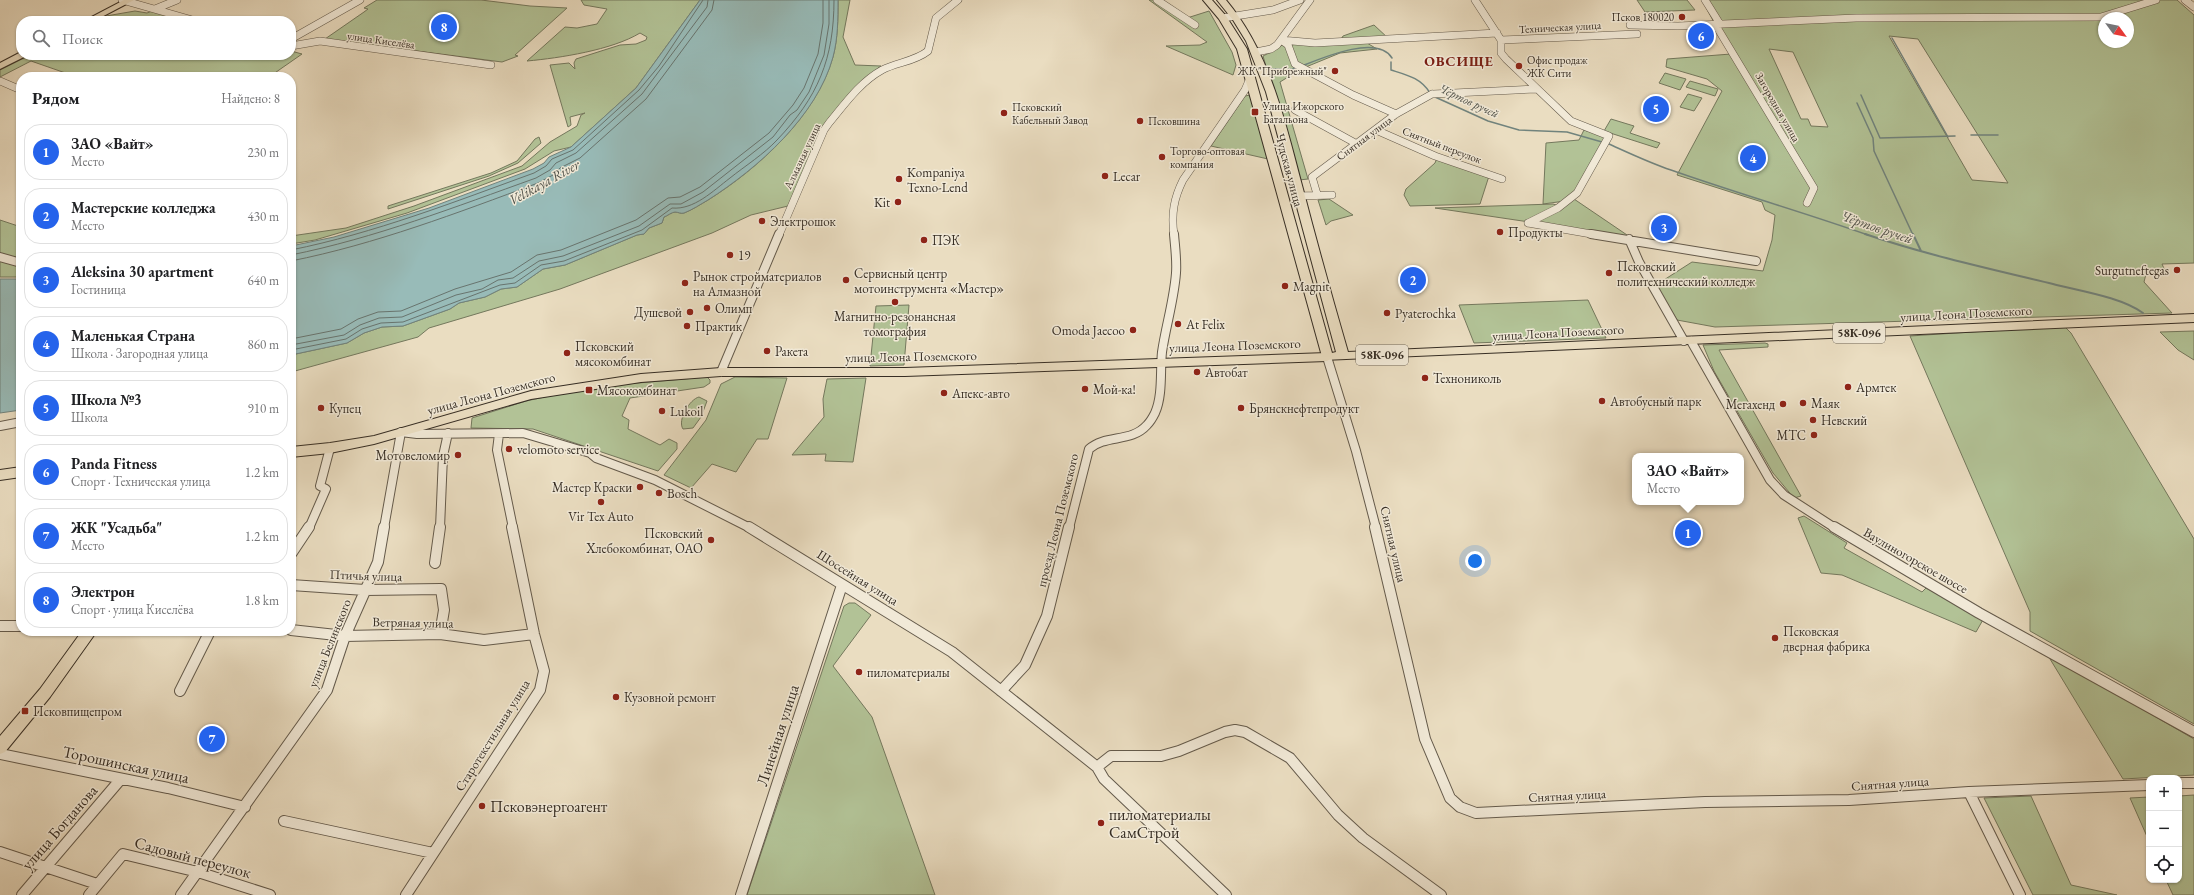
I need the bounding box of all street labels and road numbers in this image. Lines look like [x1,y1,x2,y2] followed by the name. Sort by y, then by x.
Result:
[1519,18,1602,36] street label: Техническая улица
[346,28,416,52] street label: улица Киселёва
[1752,70,1804,145] street label: Загородная улица
[1333,112,1395,163] street label: Снятная улица
[780,120,824,192] street label: Алмазная улица
[1400,123,1484,167] street label: Снятный переулок
[1272,132,1308,209] street label: Чудская улица
[1900,302,2032,325] street label: улица Леона Поземского
[1492,321,1624,344] street label: улица Леона Поземского
[1833,323,1885,343] road number: 58К-096
[1169,335,1301,356] street label: улица Леона Поземского
[1356,345,1408,365] road number: 58К-096
[845,347,977,366] street label: улица Леона Поземского
[425,368,557,419] street label: улица Леона Поземского
[1033,452,1082,589] street label: проезд Леона Поземского
[1376,504,1411,585] street label: Снятная улица
[1860,524,1971,597] street label: Ваулиногорское шоссе
[814,546,902,610] street label: Шоссейная улица
[329,566,403,585] street label: Птичья улица
[304,596,355,690] street label: улица Белинского
[372,613,455,632] street label: Ветряная улица
[451,675,534,794] street label: Старотекстильная улица
[751,681,804,788] street label: Линейная улица
[61,741,192,788] street label: Торошинская улица
[1851,772,1930,795] street label: Снятная улица
[17,780,103,874] street label: улица Богданова
[1528,785,1607,806] street label: Снятная улица
[132,832,254,883] street label: Садовый переулок

